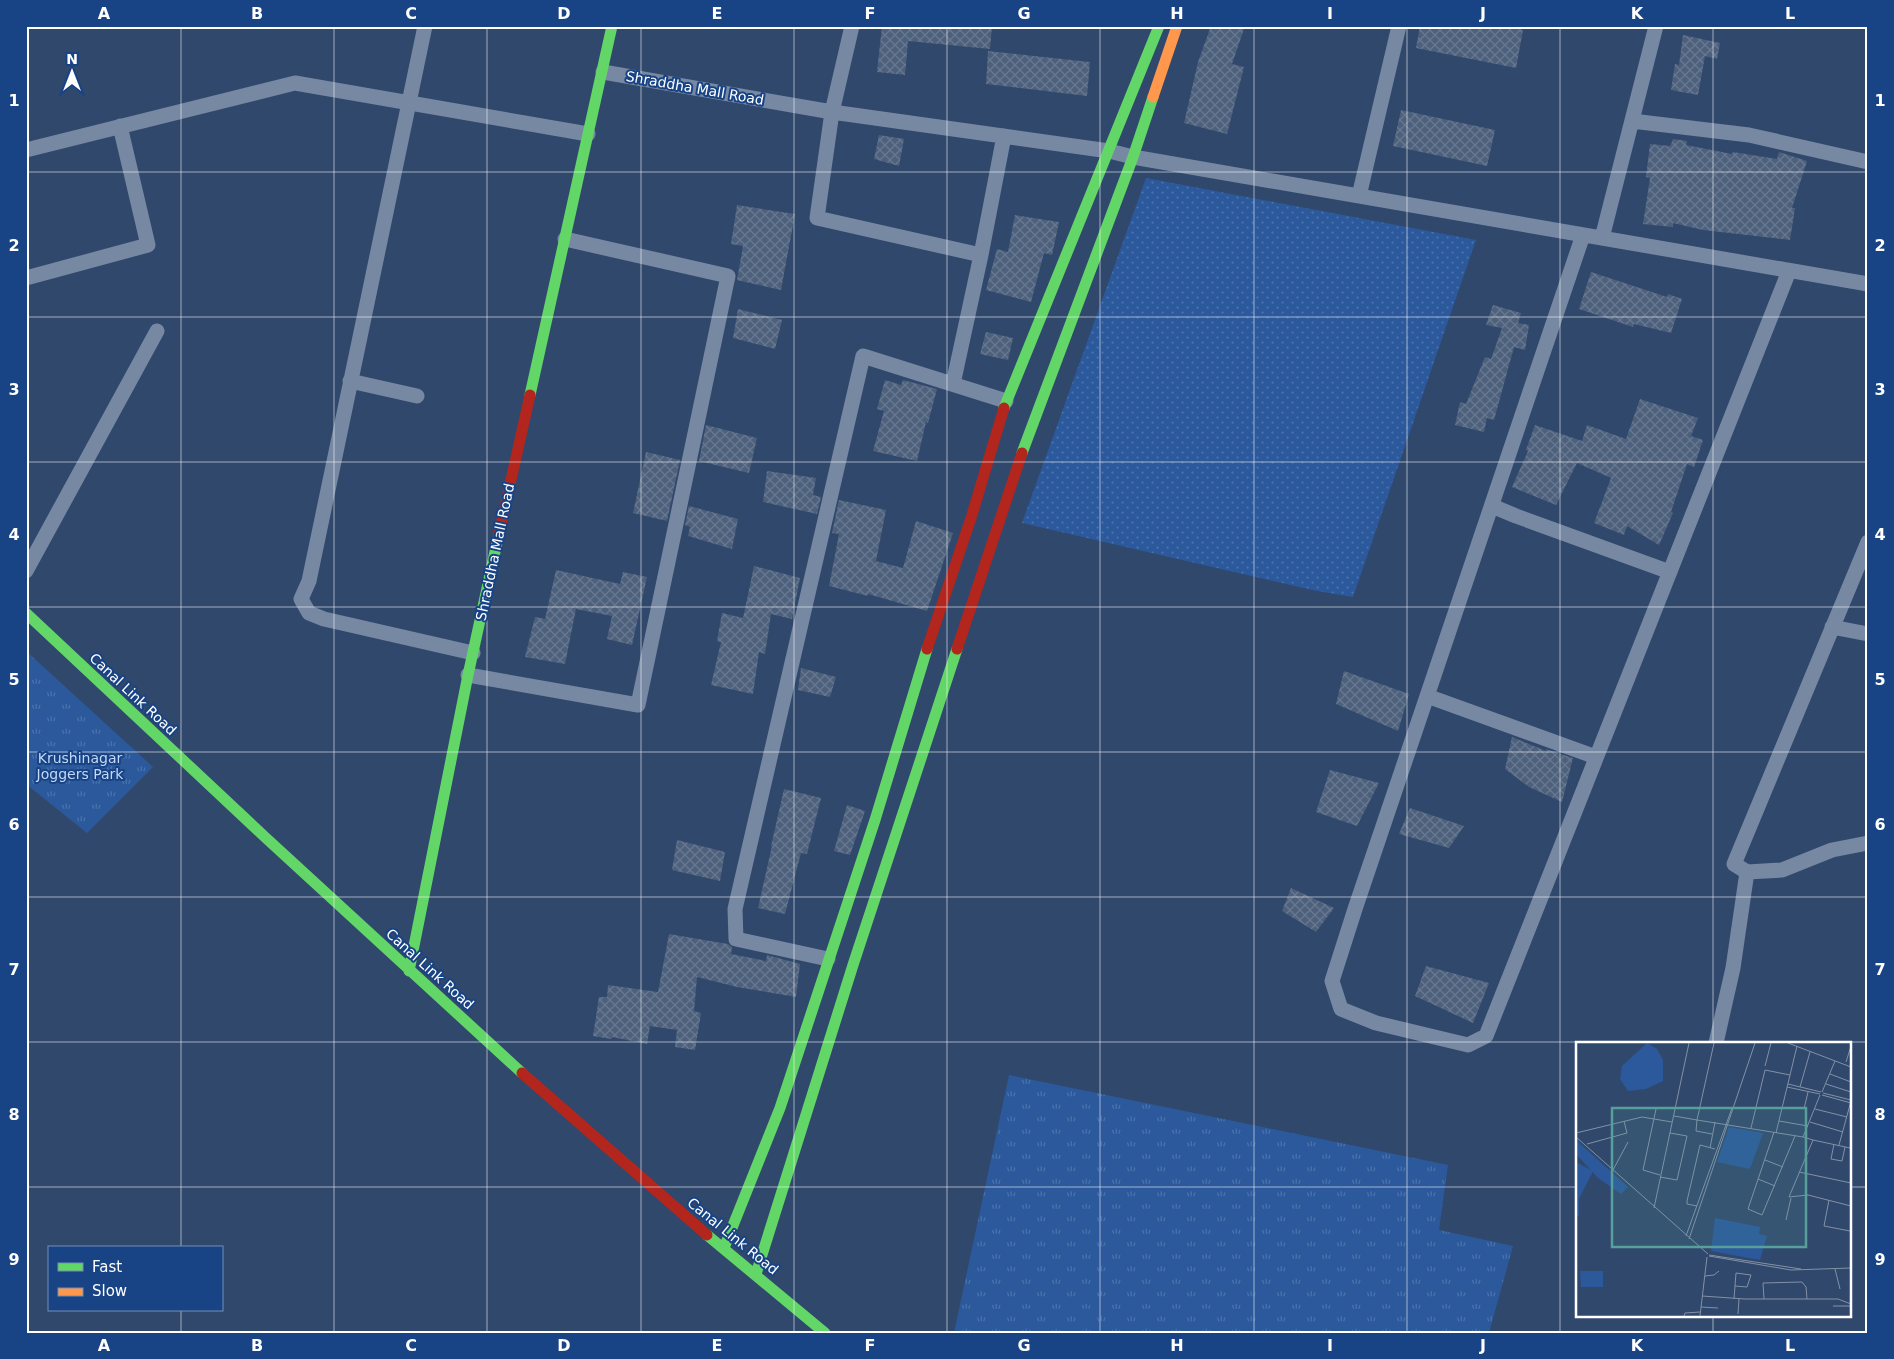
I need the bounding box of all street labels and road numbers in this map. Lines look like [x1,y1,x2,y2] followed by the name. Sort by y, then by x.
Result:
[625,68,765,108] street label: Shraddha Mall Road
[473,482,517,622] street label: Shraddha Mall Road
[86,650,180,738] street label: Canal Link Road
[383,925,477,1013] street label: Canal Link Road
[684,1194,782,1278] street label: Canal Link Road

